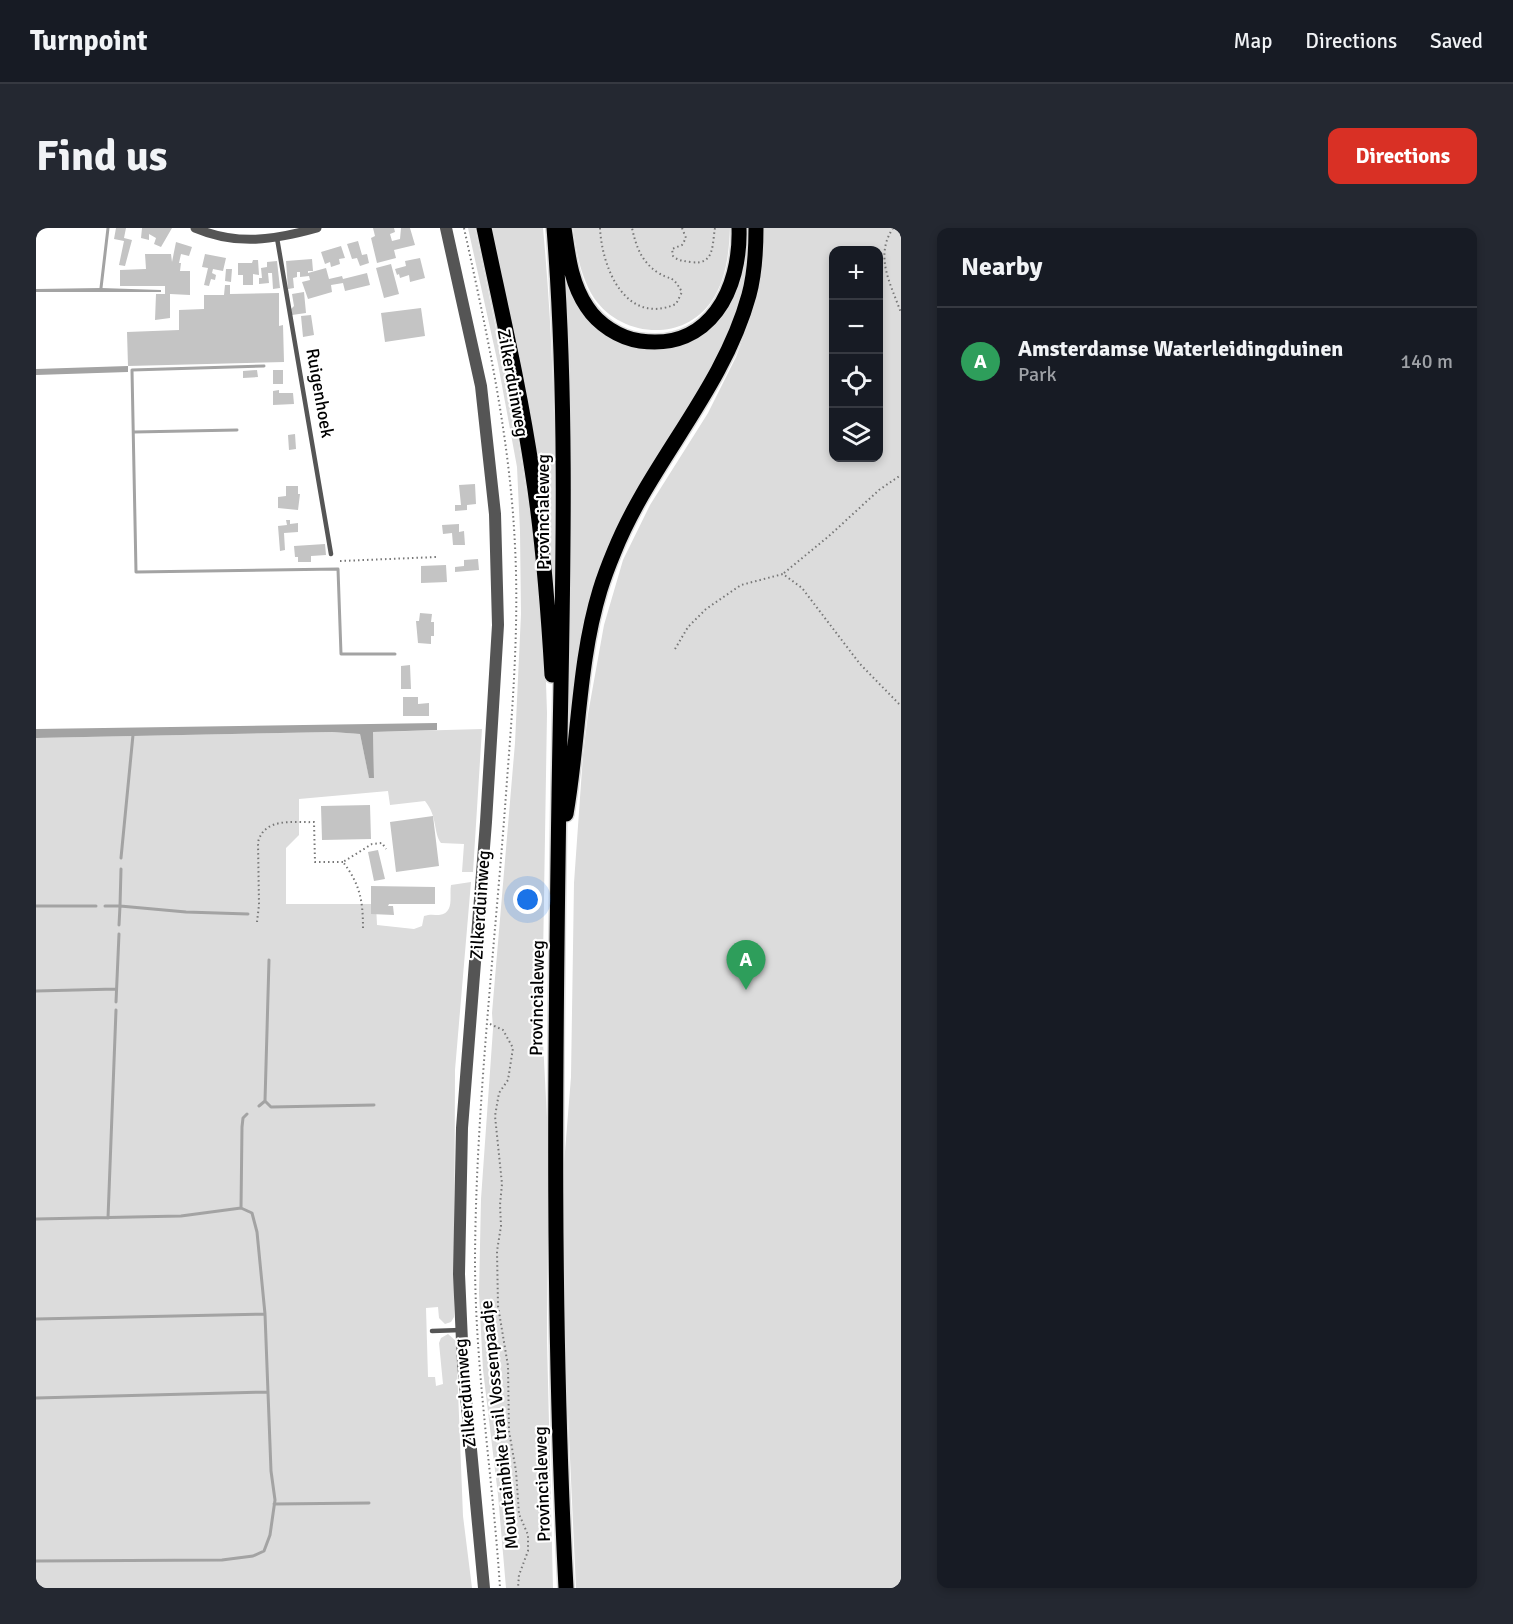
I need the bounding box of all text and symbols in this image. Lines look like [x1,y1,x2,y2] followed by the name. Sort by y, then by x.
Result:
[30,24,147,58] text: Turnpoint
[1234,28,1272,54] text: Map
[1305,28,1397,54] text: Directions
[1430,28,1483,54] text: Saved
[1328,128,1477,184] button: Directions
[36,131,167,182] text: Find us
[829,246,883,462] map controls
[829,246,883,300] button: +
[961,251,1042,283] text: Nearby
[829,300,883,354] button: −
[493,327,533,439] street label: Zilkerduinweg
[1018,335,1343,362] text: Amsterdamse Waterleidingduinen
[301,346,339,440] street label: Ruigenhoek
[974,349,987,374] text: A
[1400,349,1453,374] text: 140 m
[829,354,883,408] button: locate
[1018,362,1056,387] text: Park
[829,408,883,462] button: layers
[532,454,554,570] street label: Provincialeweg
[465,850,495,960] street label: Zilkerduinweg
[513,885,542,914] your location
[525,940,549,1056] street label: Provincialeweg
[726,940,766,990] pin: A
[475,1299,523,1551] street label: Mountainbike trail Vossenpaadje
[449,1338,481,1448] street label: Zilkerduinweg
[529,1426,555,1542] street label: Provincialeweg

